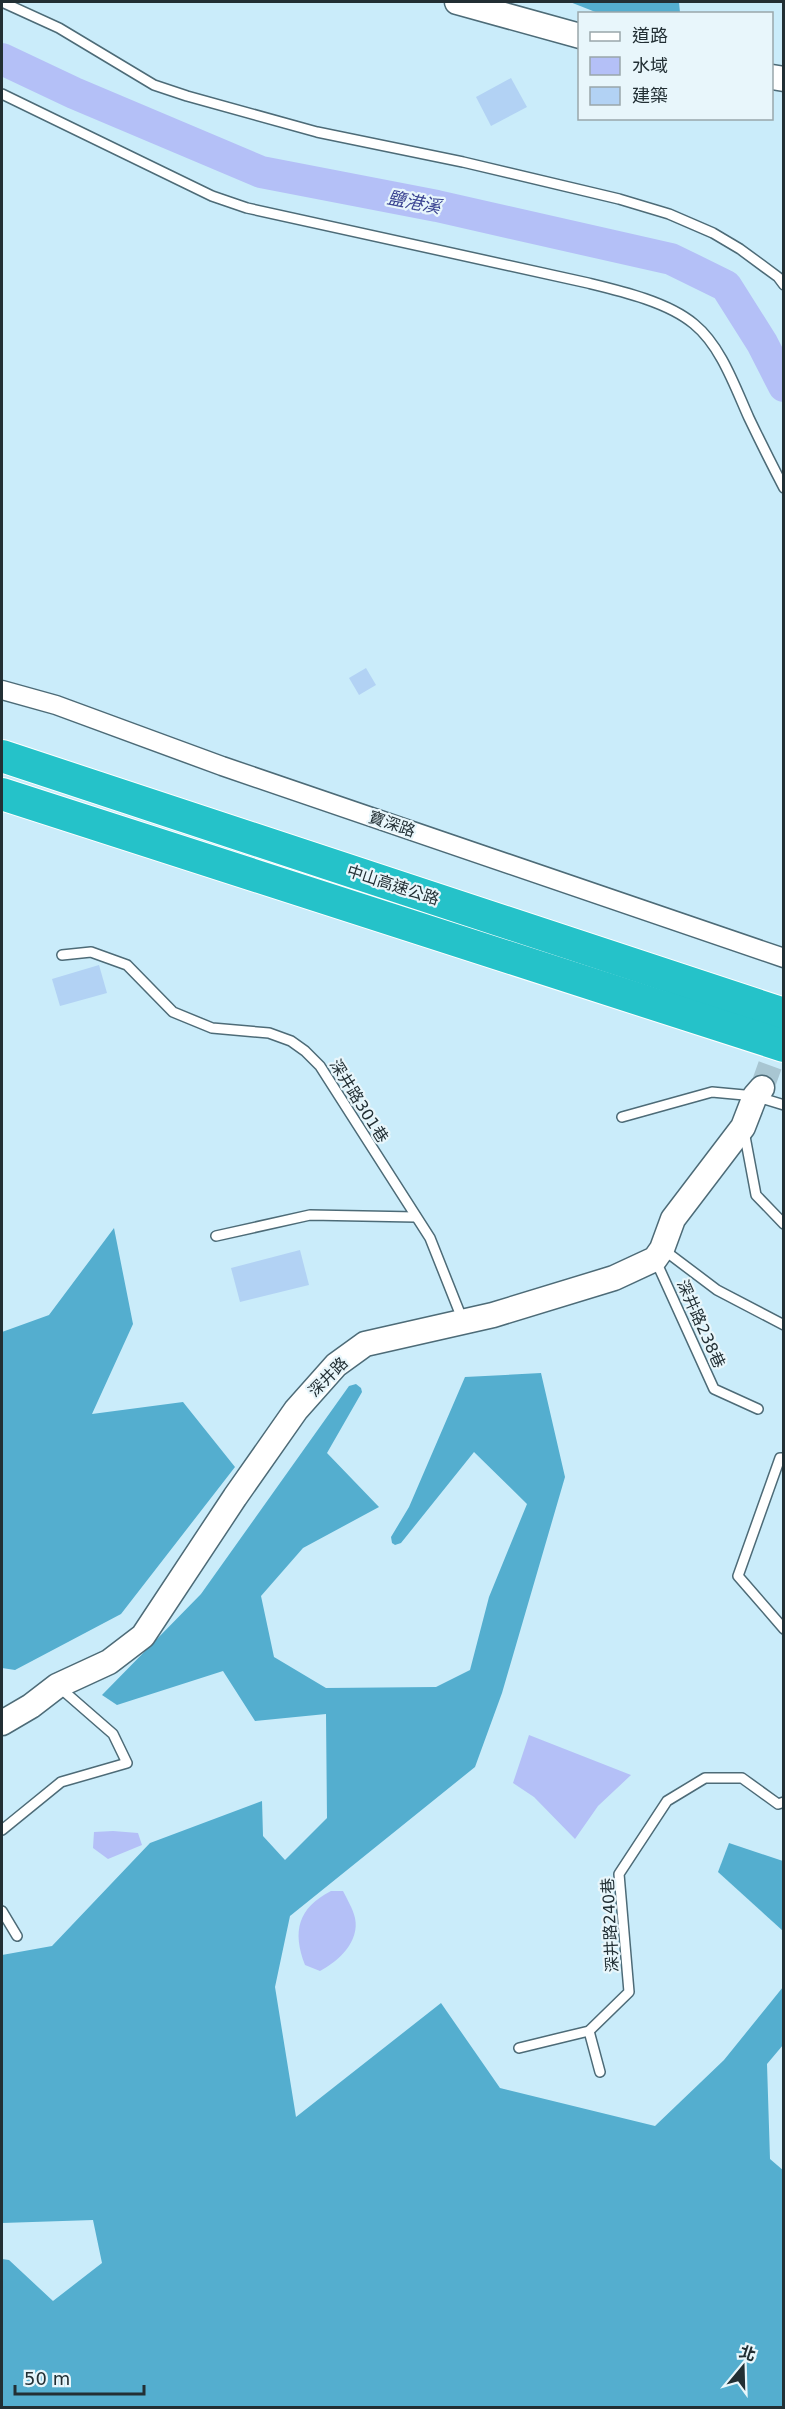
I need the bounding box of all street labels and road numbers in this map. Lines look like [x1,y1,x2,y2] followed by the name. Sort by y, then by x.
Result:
[366,807,418,841] street label: 寶深路
[344,861,442,909] street label: 中山高速公路
[326,1056,392,1146] street label: 深井路301巷
[673,1277,729,1371] street label: 深井路238巷
[304,1353,352,1401] street label: 深井路
[598,1877,622,1973] street label: 深井路240巷

